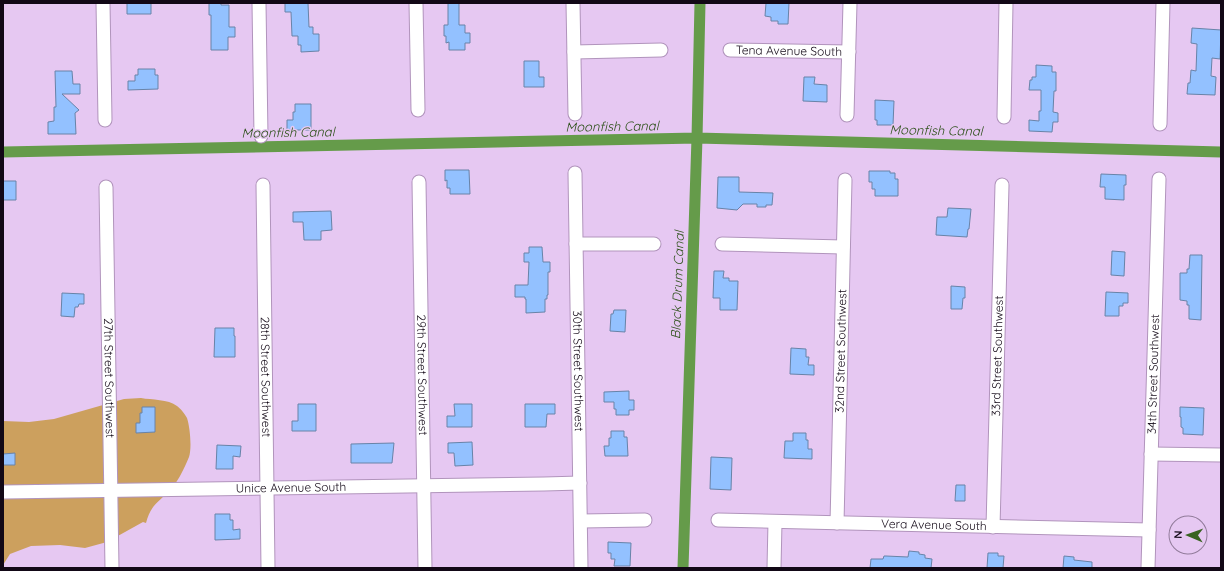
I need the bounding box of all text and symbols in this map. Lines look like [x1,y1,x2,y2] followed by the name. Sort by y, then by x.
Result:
[736,42,842,59] street label: Tena Avenue South
[565,117,661,135] water label: Moonfish Canal
[889,121,985,139] water label: Moonfish Canal
[241,123,337,141] water label: Moonfish Canal
[667,229,687,339] water label: Black Drum Canal
[832,289,849,413] street label: 32nd Street Southwest
[988,295,1006,417] street label: 33rd Street Southwest
[570,310,587,432] street label: 30th Street Southwest
[414,314,431,436] street label: 29th Street Southwest
[1144,314,1162,434] street label: 34th Street Southwest
[258,317,274,437] street label: 28th Street Southwest
[101,318,118,438] street label: 27th Street Southwest
[236,479,346,496] street label: Unice Avenue South
[1168,515,1208,555] north arrow
[881,516,987,533] street label: Vera Avenue South
[1171,530,1185,539] text: N

